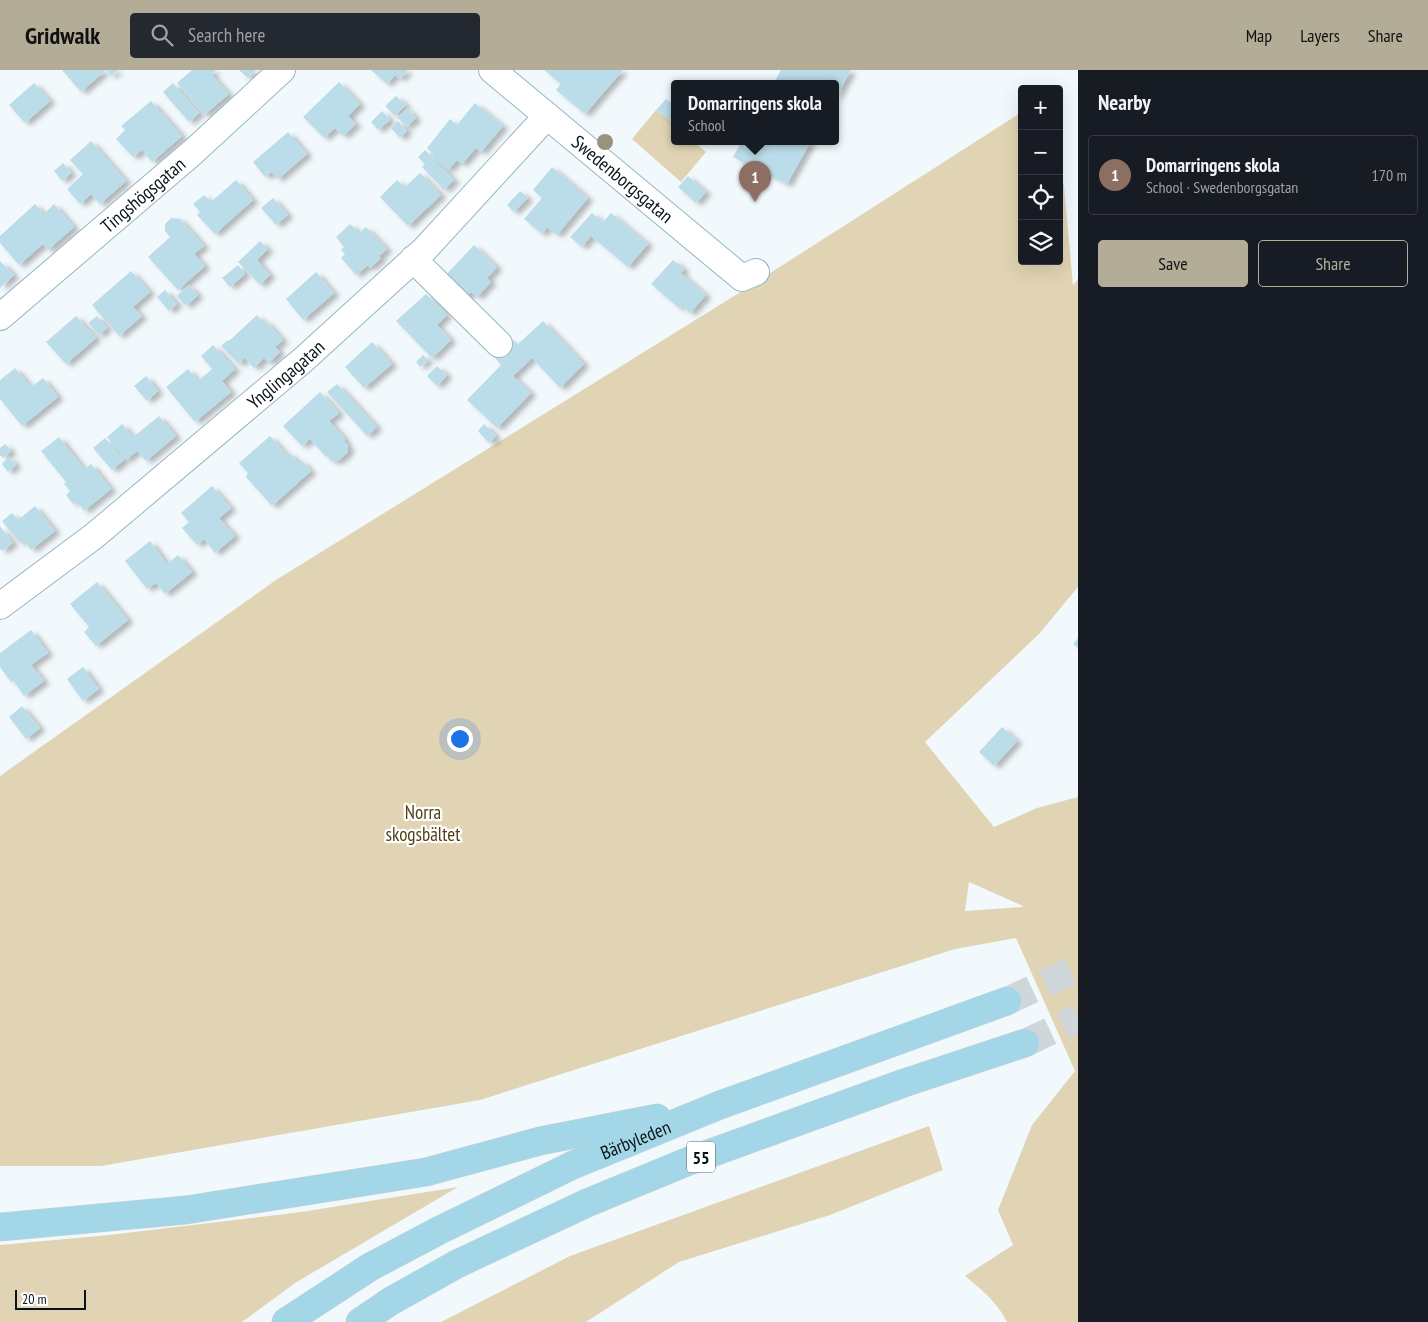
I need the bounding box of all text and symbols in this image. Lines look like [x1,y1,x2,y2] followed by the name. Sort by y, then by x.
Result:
[130,13,480,58] search box
[25,20,100,51] text: Gridwalk
[148,21,176,49] icon: search
[188,23,265,47] text: Search here
[1246,24,1272,47] text: Map
[1300,24,1340,47] text: Layers
[1368,24,1403,47] text: Share
[671,80,839,145] popup
[1018,85,1063,265] map controls
[1018,85,1063,130] button: +
[1098,89,1151,116] text: Nearby
[688,91,822,115] text: Domarringens skola
[688,115,725,135] text: School
[567,130,678,228] street label: Swedenborgsgatan
[1018,130,1063,175] button: −
[96,152,190,238] street label: Tingshögsgatan
[1146,153,1280,177] text: Domarringens skola
[739,161,771,202] pin: 1
[1111,165,1119,185] text: 1
[1372,165,1407,185] text: 170 m
[1018,175,1063,220] button: locate
[1146,177,1298,197] text: School · Swedenborgsgatan
[1018,220,1063,265] button: layers
[1098,240,1248,287] button: Save
[1258,240,1408,287] button: Share
[242,335,329,414] street label: Ynglingagatan
[447,726,473,752] your location
[386,800,461,846] park label: Norra skogsbältet
[597,1114,674,1165] street label: Bärbyleden
[687,1142,715,1172] road number: 55
[15,1287,86,1310] scale bar
[22,1290,47,1308] text: 20 m

